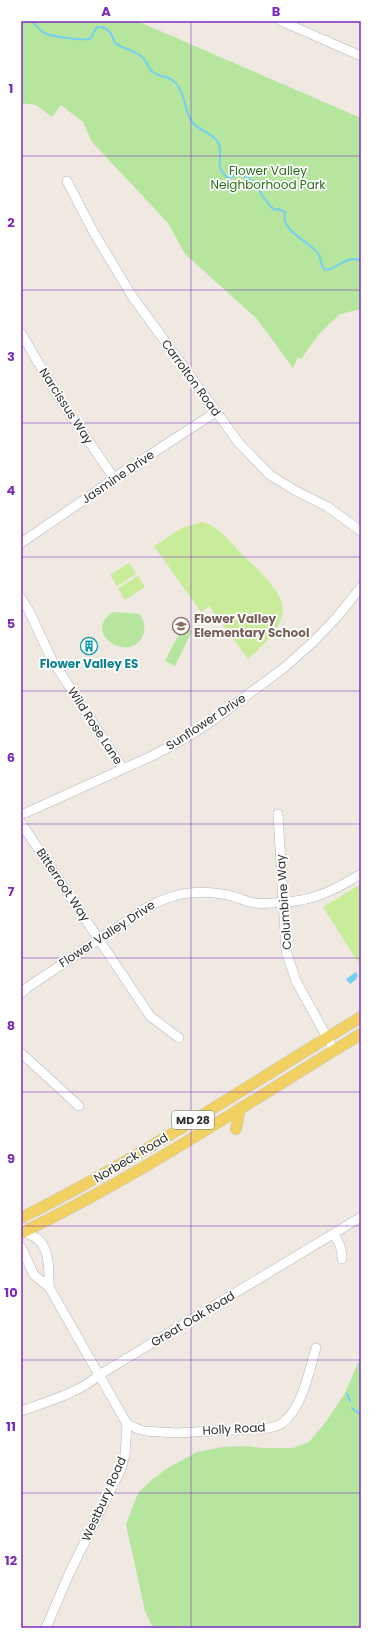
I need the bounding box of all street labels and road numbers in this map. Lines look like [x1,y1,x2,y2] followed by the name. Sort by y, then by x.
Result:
[158,336,225,420] street label: Carrolton Road
[35,364,98,447] street label: Narcissus Way
[78,446,157,507] street label: Jasmine Drive
[64,684,127,768] street label: Wild Rose Lane
[163,689,249,754] street label: Sunflower Drive
[33,845,94,925] street label: Bitterroot Way
[272,853,295,950] street label: Columbine Way
[55,896,158,971] street label: Flower Valley Drive
[172,1111,214,1129] road number: MD 28
[90,1129,171,1186] street label: Norbeck Road
[148,1287,238,1350] street label: Great Oak Road
[202,1418,266,1439] street label: Holly Road
[77,1454,130,1544] street label: Westbury Road

